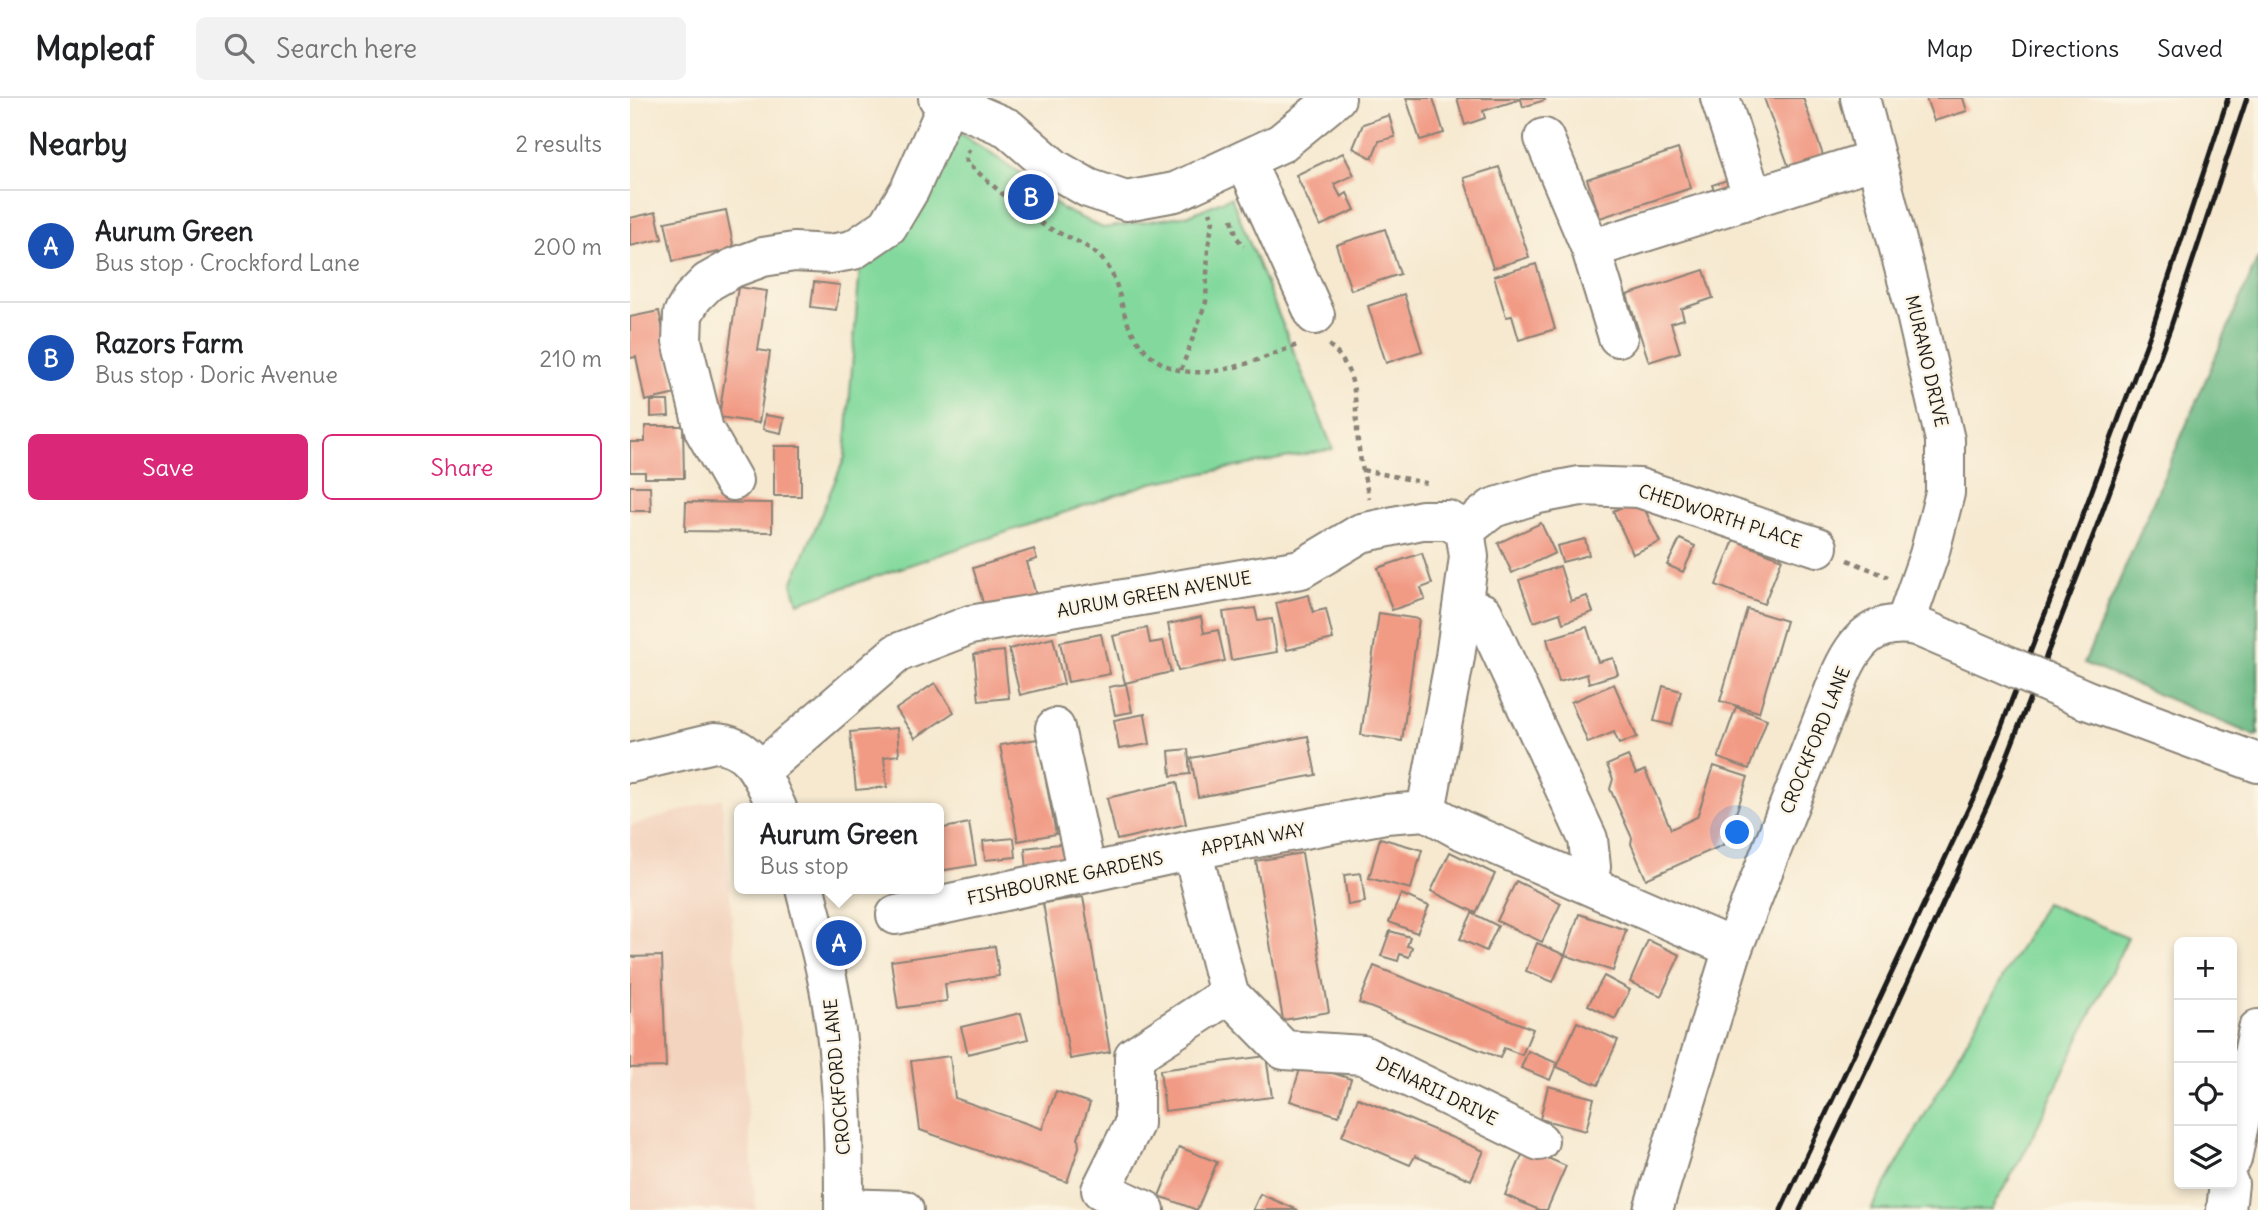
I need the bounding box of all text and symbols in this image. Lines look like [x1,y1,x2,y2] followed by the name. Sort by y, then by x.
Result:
[196,17,686,80] search box
[35,27,154,69] text: Mapleaf
[220,29,258,67] icon: search
[276,32,417,65] text: Search here
[1926,33,1973,63] text: Map
[2011,33,2119,63] text: Directions
[2157,33,2223,63] text: Saved
[28,125,128,163] text: Nearby
[516,129,602,158] text: 2 results
[1008,171,1054,223] pin: B
[95,215,253,248] text: Aurum Green
[44,232,58,261] text: A
[533,232,602,261] text: 200 m
[95,248,360,277] text: Bus stop · Crockford Lane
[1901,293,1953,429] street label: MURANO DRIVE
[95,327,243,360] text: Razors Farm
[43,344,59,373] text: B
[539,344,602,373] text: 210 m
[95,360,338,389] text: Bus stop · Doric Avenue
[28,434,308,500] button: Save
[322,434,602,500] button: Share
[1635,479,1805,553] street label: CHEDWORTH PLACE
[1055,566,1253,622] street label: AURUM GREEN AVENUE
[1775,663,1855,817] street label: CROCKFORD LANE
[734,803,944,894] popup
[1720,815,1754,849] your location
[760,818,918,851] text: Aurum Green
[1199,818,1307,860] street label: APPIAN WAY
[965,846,1165,910] street label: FISHBOURNE GARDENS
[760,851,849,880] text: Bus stop
[816,917,862,969] pin: A
[2174,937,2237,1189] map controls
[2174,937,2237,1000] button: +
[819,998,855,1156] street label: CROCKFORD LANE
[2174,1000,2237,1063] button: −
[1372,1052,1502,1130] street label: DENARII DRIVE
[2174,1063,2237,1126] button: locate
[2174,1126,2237,1189] button: layers

